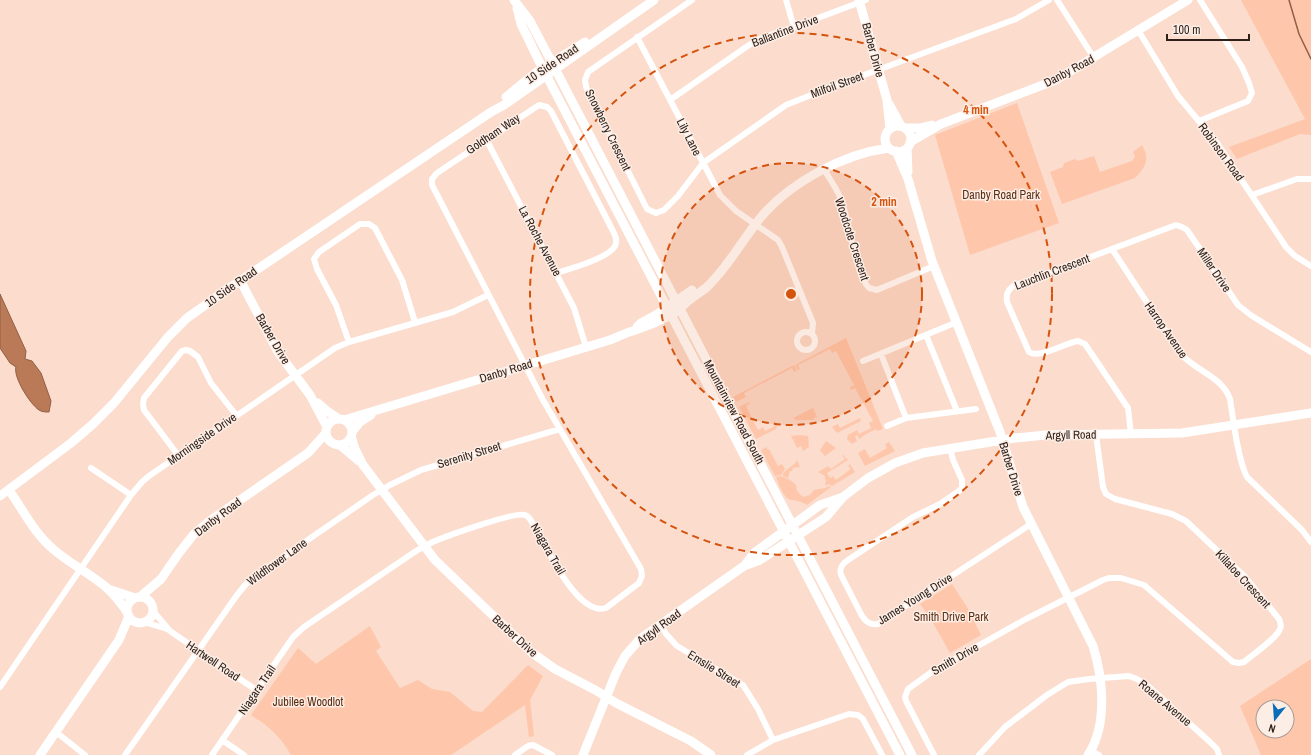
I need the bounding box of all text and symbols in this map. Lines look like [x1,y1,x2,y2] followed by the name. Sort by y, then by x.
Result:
[749,11,821,51] street label: Ballantine Drive
[1167,16,1249,42] scale bar
[858,21,888,79] street label: Barber Drive
[1173,22,1200,38] text: 100 m
[523,41,581,87] street label: 10 Side Road
[1041,51,1097,91] street label: Danby Road
[808,68,866,102] street label: Milfoil Street
[581,86,635,174] street label: Snowberry Crescent
[963,102,989,118] text: 4 min
[463,110,523,158] street label: Goldham Way
[673,116,705,158] street label: Lily Lane
[1194,120,1248,184] street label: Robinson Road
[962,187,1040,203] park label: Danby Road Park
[871,194,897,210] text: 2 min
[831,196,873,283] street label: Woodcote Crescent
[515,203,565,279] street label: La Roche Avenue
[1193,245,1235,295] street label: Miller Drive
[1012,250,1092,294] street label: Lauchlin Crescent
[202,263,260,311] street label: 10 Side Road
[784,287,798,301] centre of rings
[1141,299,1191,361] street label: Harrop Avenue
[252,311,294,367] street label: Barber Drive
[478,355,534,387] street label: Danby Road
[700,357,768,467] street label: Mountainview Road South
[164,409,240,469] street label: Morningside Drive
[1044,427,1097,443] street label: Argyll Road
[435,438,503,472] street label: Serenity Street
[995,440,1027,498] street label: Barber Drive
[191,494,245,540] street label: Danby Road
[527,520,569,578] street label: Niagara Trail
[244,535,310,589] street label: Wildflower Lane
[1212,546,1274,612] street label: Killaloe Crescent
[875,570,955,628] street label: James Young Drive
[633,606,684,649] street label: Argyll Road
[914,609,989,625] park label: Smith Drive Park
[489,611,541,661] street label: Barber Drive
[183,637,243,685] street label: Hartwell Road
[929,639,981,679] street label: Smith Drive
[685,647,744,692] street label: Emslie Street
[234,662,280,718] street label: Niagara Trail
[1135,676,1195,730] street label: Roane Avenue
[273,694,343,710] park label: Jubilee Woodlot
[1255,699,1295,739] north arrow
[1267,721,1277,736] text: N

